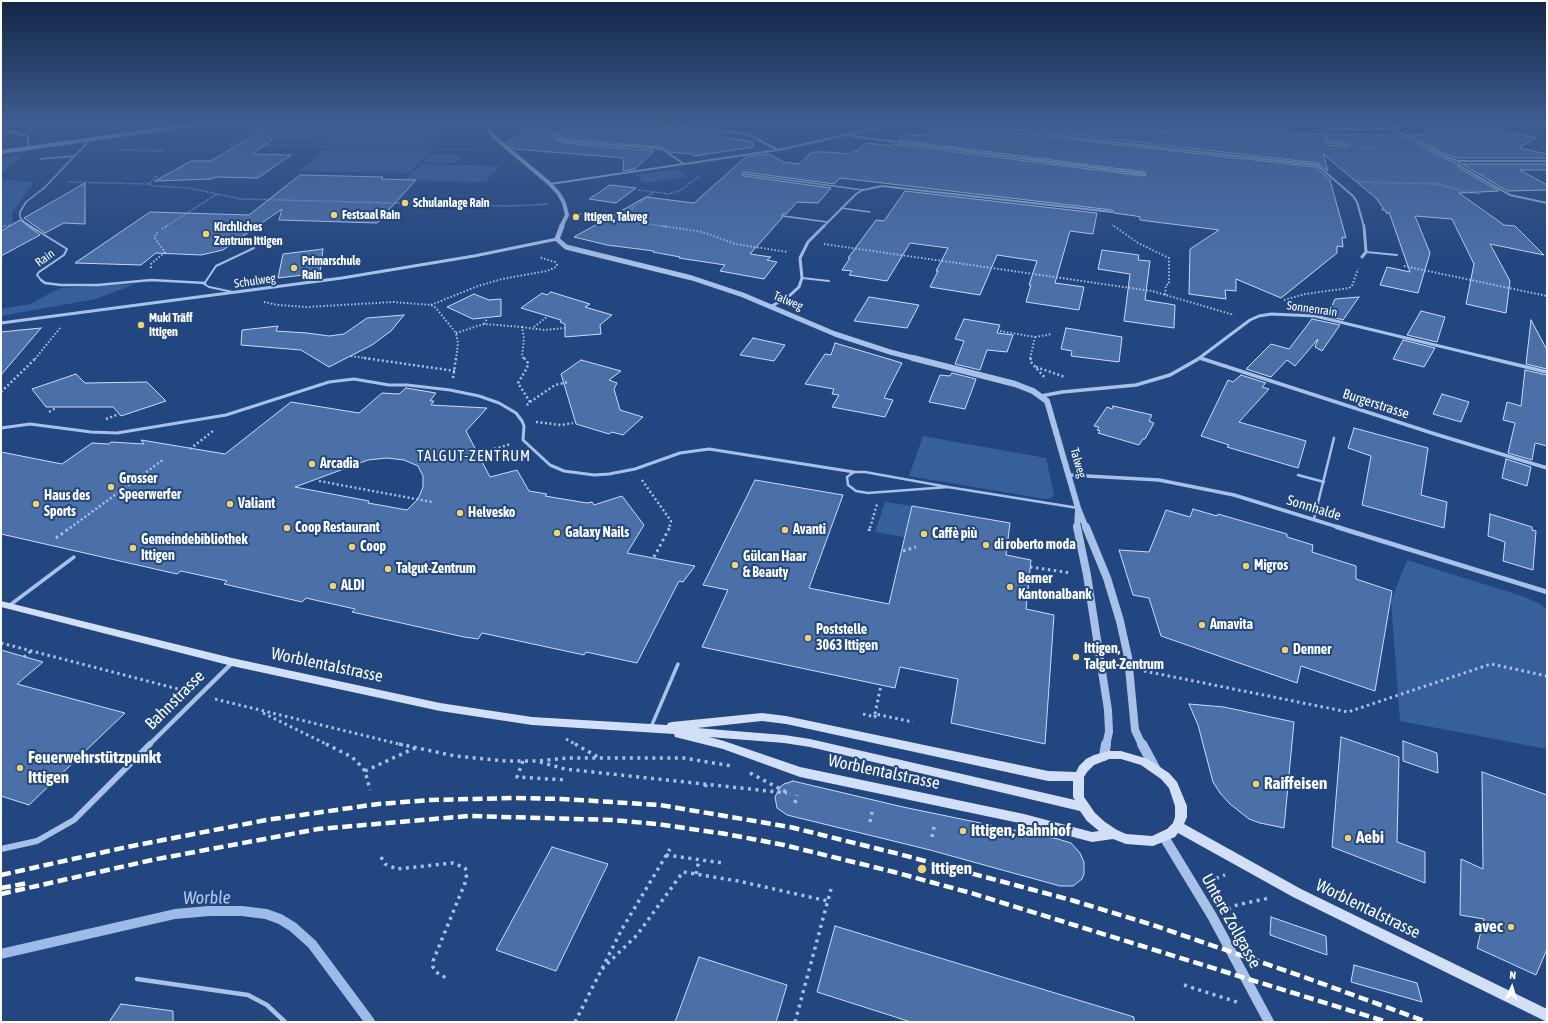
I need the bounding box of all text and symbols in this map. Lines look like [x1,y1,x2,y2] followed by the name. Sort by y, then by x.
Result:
[413,196,490,210] place label: Schulanlage Rain
[400,198,410,208] marker: Schulanlage Rain
[342,208,400,222] place label: Festsaal Rain
[329,210,339,220] marker: Festsaal Rain
[584,210,647,224] place label: Ittigen, Talweg
[571,212,581,222] marker: Ittigen, Talweg
[214,220,283,248] place label: Kirchliches Zentrum Ittigen
[201,229,211,239] marker: Kirchliches Zentrum Ittigen
[33,246,57,270] street label: Rain
[302,254,361,282] place label: Primarschule Rain
[289,263,299,273] marker: Primarschule Rain
[233,271,277,291] street label: Schulweg
[771,288,805,314] street label: Talweg
[1286,298,1338,320] street label: Sonnenrain
[149,311,192,339] place label: Muki Träff Ittigen
[136,320,146,330] marker: Muki Träff Ittigen
[1341,385,1411,423] street label: Burgerstrasse
[1067,446,1089,480] street label: Talweg
[417,447,531,465] district label: TALGUT-ZENTRUM
[320,456,359,472] place label: Arcadia
[307,459,317,469] marker: Arcadia
[119,471,181,504] place label: Grosser Speerwerfer
[106,482,116,492] marker: Grosser Speerwerfer
[44,488,90,520] place label: Haus des Sports
[1285,492,1343,524] street label: Sonnhalde
[238,496,275,512] place label: Valiant
[31,499,41,509] marker: Haus des Sports
[225,499,235,509] marker: Valiant
[468,505,515,521] place label: Helvesko
[455,508,465,518] marker: Helvesko
[295,520,380,536] place label: Coop Restaurant
[793,522,826,538] place label: Avanti
[282,523,292,533] marker: Coop Restaurant
[565,525,629,541] place label: Galaxy Nails
[780,525,790,535] marker: Avanti
[932,526,977,542] place label: Caffè più
[552,528,562,538] marker: Galaxy Nails
[919,529,929,539] marker: Caffè più
[141,532,248,564] place label: Gemeindebibliothek Ittigen
[994,537,1076,553] place label: di roberto moda
[360,539,386,555] place label: Coop
[981,540,991,550] marker: di roberto moda
[347,542,357,552] marker: Coop
[128,543,138,553] marker: Gemeindebibliothek Ittigen
[743,549,806,582] place label: Gülcan Haar & Beauty
[1254,558,1288,574] place label: Migros
[730,560,740,570] marker: Gülcan Haar & Beauty
[396,561,476,577] place label: Talgut-Zentrum
[1241,561,1251,571] marker: Migros
[383,564,393,574] marker: Talgut-Zentrum
[1018,571,1091,604] place label: Berner Kantonalbank
[341,578,365,594] place label: ALDI
[328,581,338,591] marker: ALDI
[1005,582,1015,592] marker: Berner Kantonalbank
[1210,617,1253,633] place label: Amavita
[1197,620,1207,630] marker: Amavita
[816,622,878,654] place label: Poststelle 3063 Ittigen
[803,633,813,643] marker: Poststelle 3063 Ittigen
[1084,641,1164,674] place label: Ittigen, Talgut-Zentrum
[1293,642,1331,658] place label: Denner
[269,643,385,687] street label: Worblentalstrasse
[1280,645,1290,655] marker: Denner
[1071,652,1081,662] marker: Ittigen, Talgut-Zentrum
[141,666,209,734] street label: Bahnstrasse
[28,748,161,788] place label: Feuerwehrstützpunkt Ittigen
[826,750,942,794] street label: Worblentalstrasse
[15,763,25,773] marker: Feuerwehrstützpunkt Ittigen
[1264,774,1327,794] place label: Raiffeisen
[1251,779,1261,789] marker: Raiffeisen
[971,821,1071,841] place label: Ittigen, Bahnhof
[958,826,968,836] marker: Ittigen, Bahnhof
[1356,828,1384,848] place label: Aebi
[1343,833,1353,843] marker: Aebi
[931,859,972,879] place label: Ittigen
[916,863,928,875] marker: Ittigen
[1197,870,1265,972] street label: Untere Zollgasse
[1312,875,1424,943] street label: Worblentalstrasse
[183,887,231,909] water label: Worble
[1474,917,1503,937] place label: avec
[1506,922,1516,932] marker: avec
[1492,967,1532,1007] north arrow
[1509,969,1516,981] text: N

